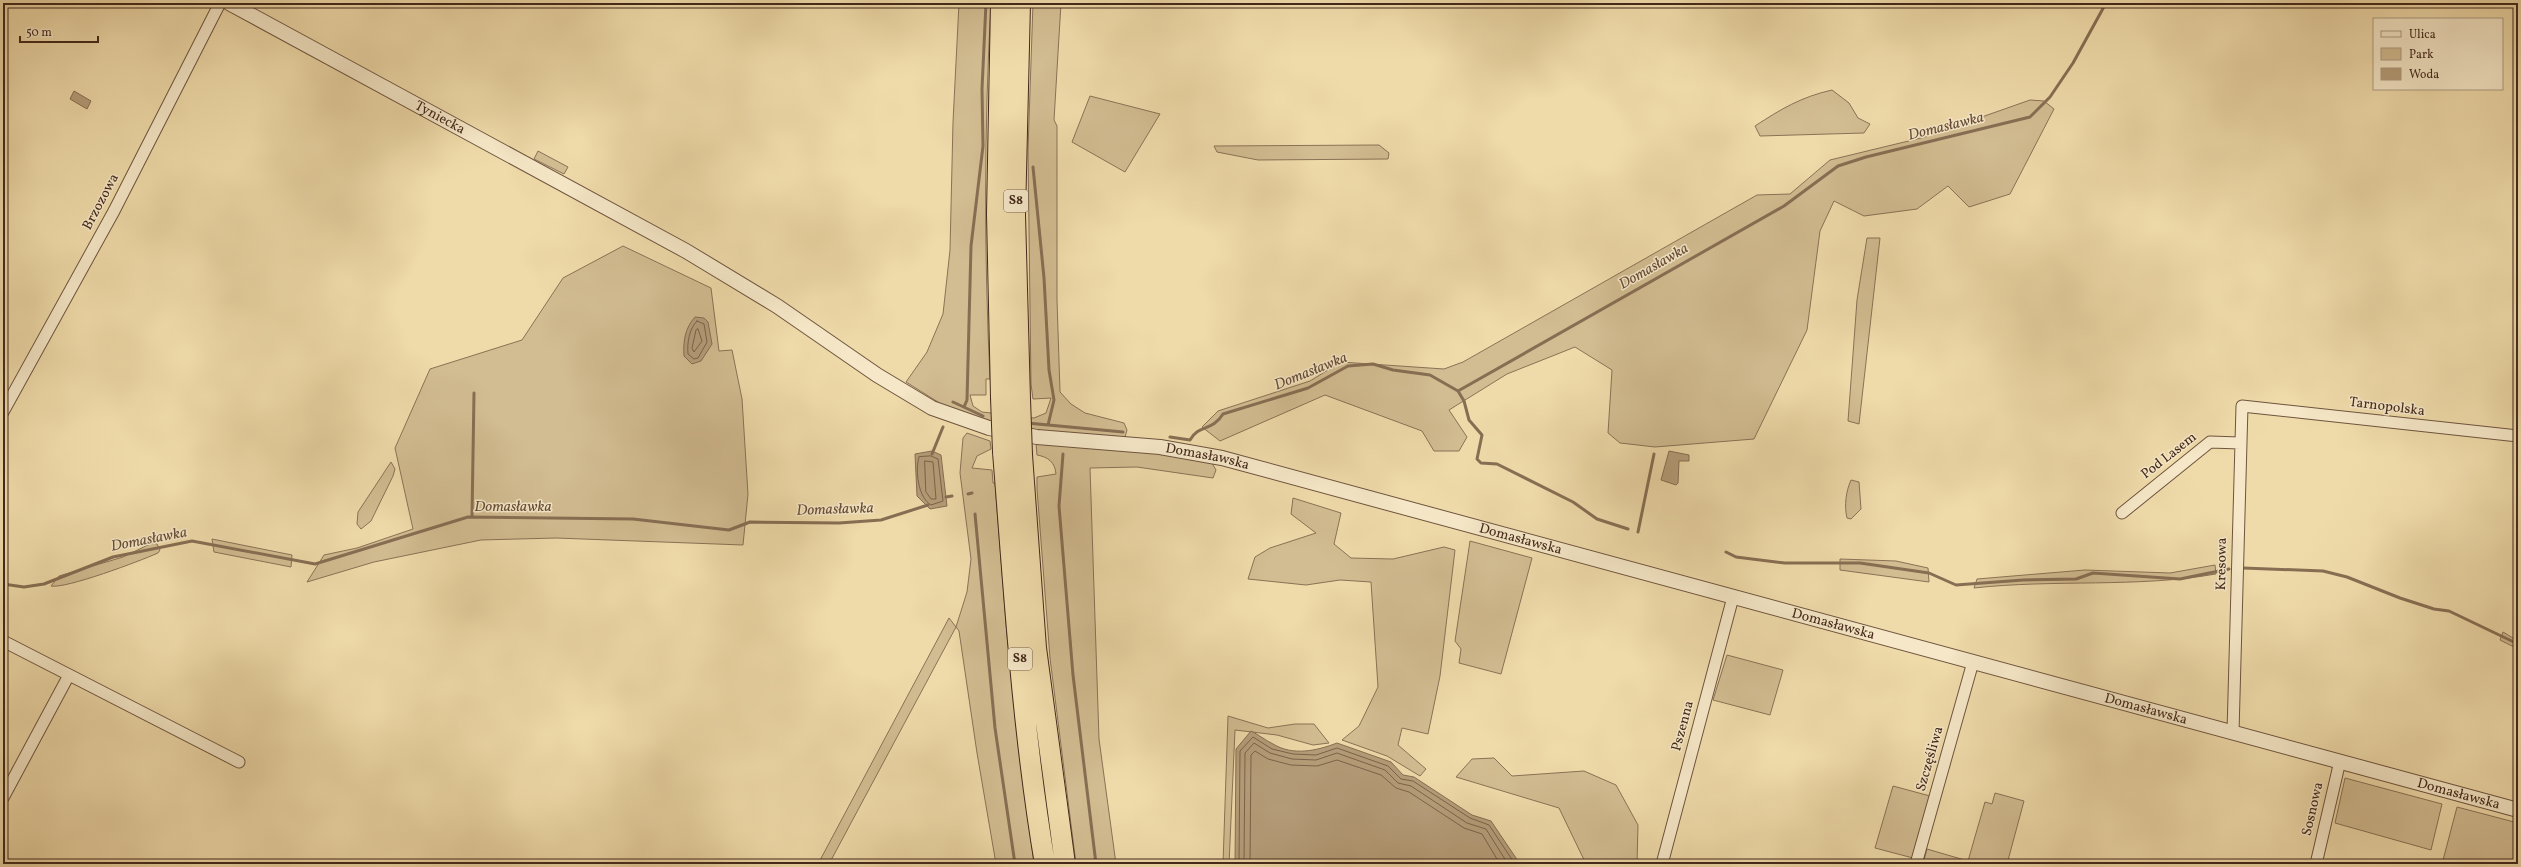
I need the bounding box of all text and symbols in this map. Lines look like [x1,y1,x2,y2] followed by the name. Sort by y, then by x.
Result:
[20,18,98,44] scale bar
[2373,18,2503,90] legend
[26,25,52,41] text: 50 m
[2409,27,2436,43] text: Ulica
[2409,47,2434,63] text: Park
[2409,67,2439,83] text: Woda
[411,96,469,139] street label: Tyniecka
[1906,107,1986,147] water label: Domasławka
[78,171,124,233] street label: Brzozowa
[1004,190,1028,212] road number: S8
[1615,239,1693,295] water label: Domasławka
[1271,348,1351,396] water label: Domasławka
[2348,393,2426,421] street label: Tarnopolska
[2137,428,2201,484] street label: Pod Lasem
[1164,439,1252,475] street label: Domasławska
[474,497,552,518] water label: Domasławka
[796,498,874,522] water label: Domasławka
[1477,519,1564,559] street label: Domasławska
[109,522,189,558] water label: Domasławka
[2212,537,2232,591] street label: Kresowa
[1790,604,1877,644] street label: Domasławska
[1008,648,1032,670] road number: S8
[2102,689,2190,729] street label: Domasławska
[1667,699,1699,753] street label: Pszenna
[1912,724,1948,794] street label: Szczęśliwa
[2415,774,2502,814] street label: Domasławska
[2298,780,2328,838] street label: Sosnowa

